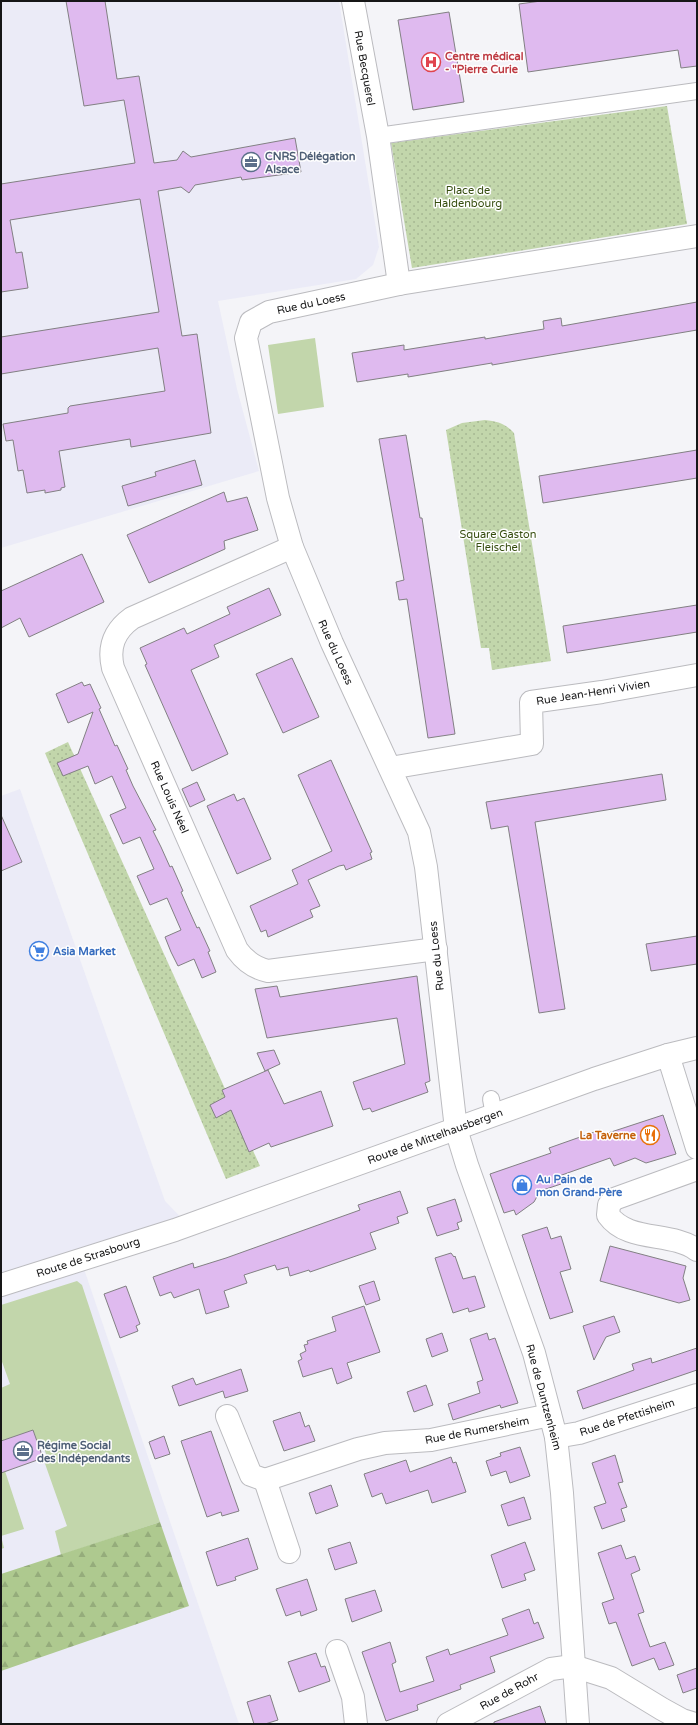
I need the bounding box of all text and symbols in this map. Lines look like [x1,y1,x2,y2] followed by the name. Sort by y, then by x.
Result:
[351,29,378,107] street label: Rue Becquerel
[445,50,524,76] place label: Centre médical - "Pierre Curie
[420,51,442,73] hospital icon: Centre médical - "Pierre Curie
[265,150,356,176] place label: CNRS Délégation Alsace
[240,151,262,173] office icon: CNRS Délégation Alsace
[434,184,502,210] park label: Place de Haldenbourg
[276,290,347,317] street label: Rue du Loess
[460,528,537,554] park label: Square Gaston Fleischel
[315,618,356,687] street label: Rue du Loess
[535,677,651,708] street label: Rue Jean-Henri Vivien
[148,759,191,836] street label: Rue Louis Néel
[426,920,447,991] street label: Rue du Loess
[28,940,50,962] supermarket icon: Asia Market
[53,945,116,958] place label: Asia Market
[366,1106,505,1167] street label: Route de Mittelhausbergen
[639,1124,661,1146] restaurant icon: La Taverne
[580,1129,637,1142] place label: La Taverne
[536,1173,623,1199] place label: Au Pain de mon Grand-Père
[511,1174,533,1196] shop icon: Au Pain de mon Grand-Père
[35,1235,142,1280] street label: Route de Strasbourg
[523,1343,564,1452] street label: Rue de Duntzenheim
[578,1396,676,1439] street label: Rue de Pfettisheim
[424,1414,530,1447] street label: Rue de Rumersheim
[37,1439,131,1466] place label: Régime Social des Indépendants
[12,1440,34,1462] office icon: Régime Social des Indépendants
[478,1670,542,1713] street label: Rue de Rohr

